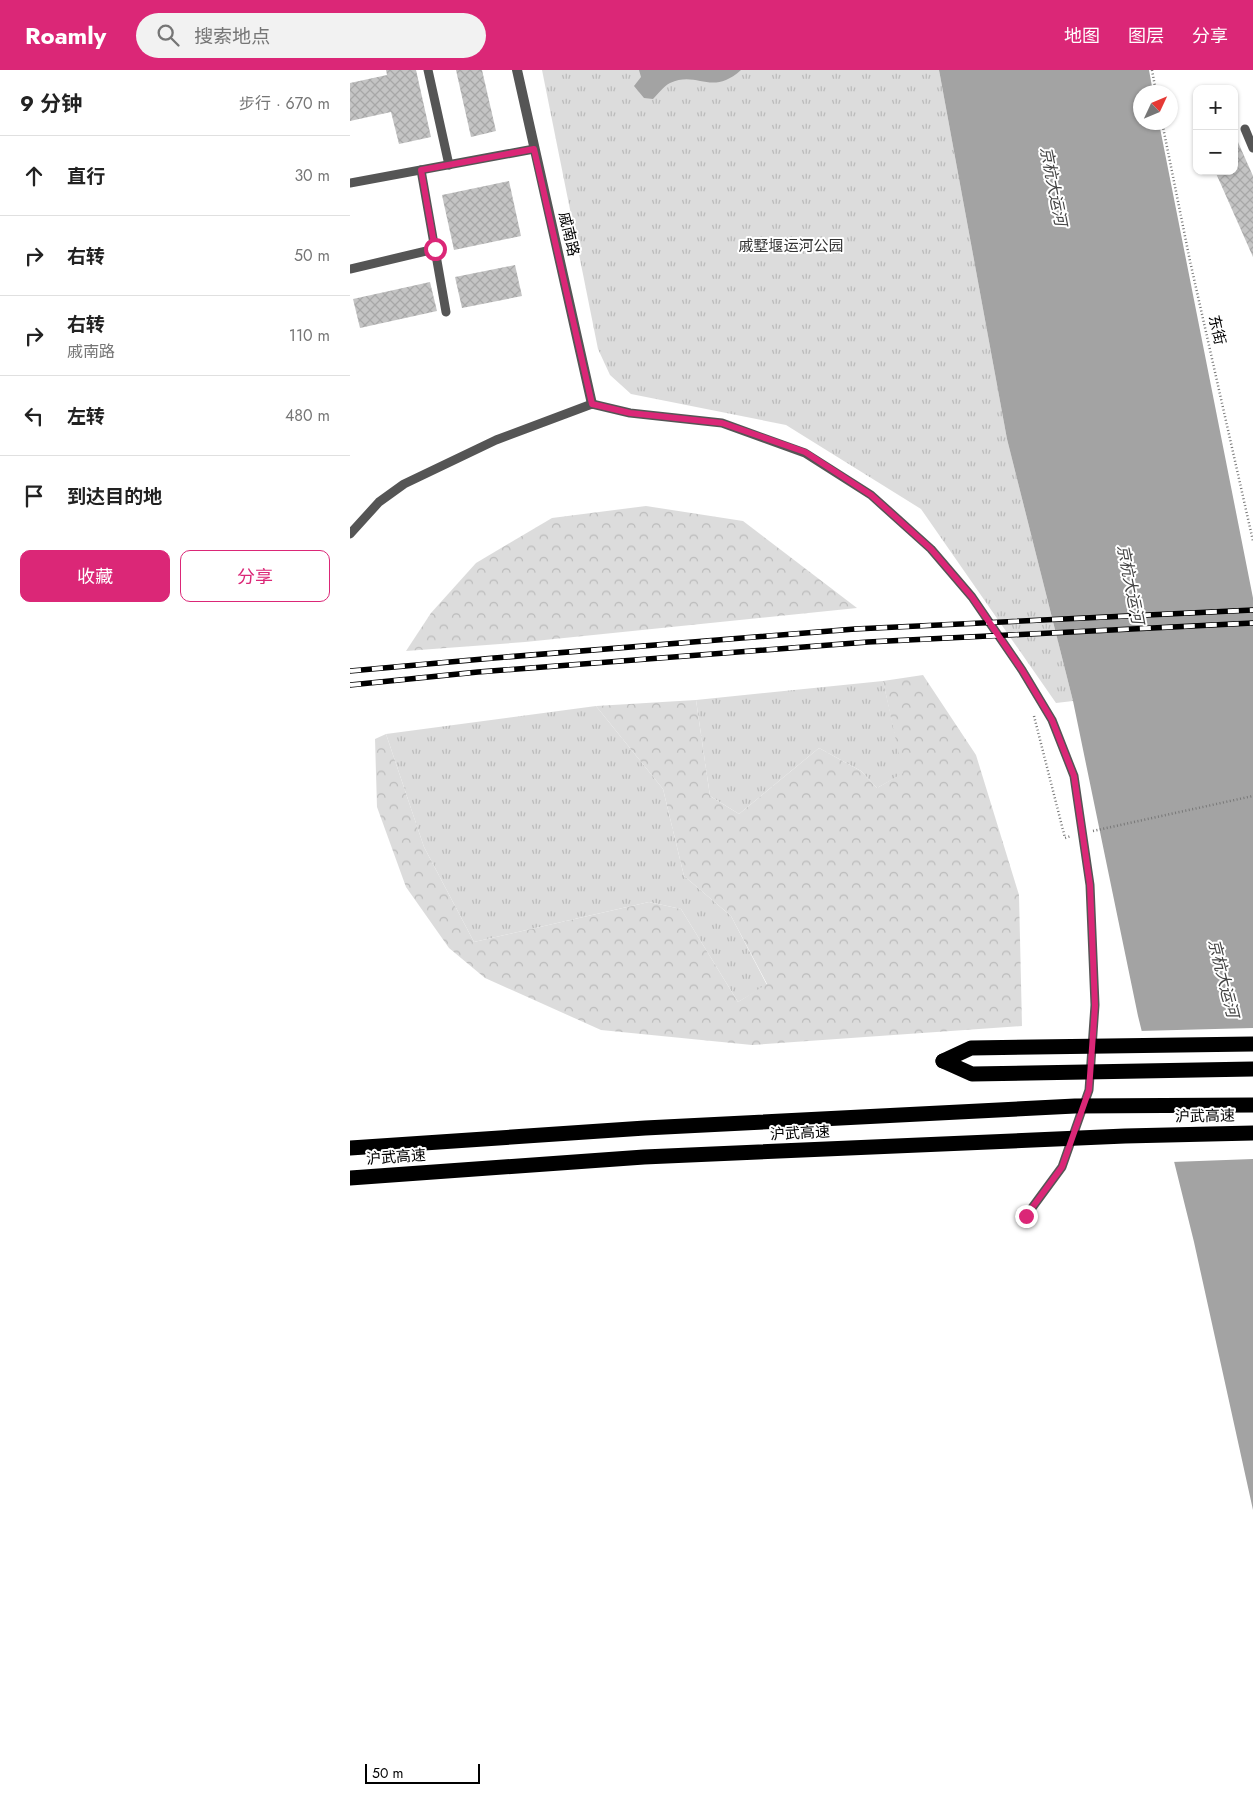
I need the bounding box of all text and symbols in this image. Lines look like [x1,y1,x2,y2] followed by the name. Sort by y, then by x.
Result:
[136,13,486,58] search box
[25,18,106,53] text: Roamly
[154,21,182,49] icon: search
[194,23,270,50] text: 搜索地点
[1064,23,1100,49] text: 地图
[1128,23,1164,49] text: 图层
[1192,23,1228,49] text: 分享
[1133,85,1178,130] north arrow
[1193,85,1238,175] map controls
[1193,85,1238,130] button: +
[20,89,82,119] text: 9 分钟
[239,92,330,115] text: 步行 · 670 m
[1193,130,1238,175] button: −
[1035,145,1073,230] water label: 京杭大运河
[20,162,48,190] icon: ahead
[67,163,105,190] text: 直行
[294,164,330,187] text: 30 m
[553,210,585,258] street label: 戚南路
[738,235,844,257] park label: 戚墅堰运河公园
[424,238,447,261] route start
[20,242,48,270] icon: right
[67,243,105,270] text: 右转
[294,244,330,267] text: 50 m
[67,311,105,338] text: 右转
[1203,313,1231,347] street label: 东街
[20,322,48,350] icon: right
[289,324,330,347] text: 110 m
[67,340,115,363] text: 戚南路
[20,402,48,430] icon: left
[67,403,105,430] text: 左转
[285,404,330,427] text: 480 m
[20,482,48,510] icon: arrive
[67,483,162,510] text: 到达目的地
[1112,543,1150,628] water label: 京杭大运河
[20,550,170,602] button: 收藏
[180,550,330,602] button: 分享
[1203,937,1245,1023] water label: 京杭大运河
[1175,1104,1235,1128] street label: 沪武高速
[769,1120,831,1146] street label: 沪武高速
[365,1144,427,1170] street label: 沪武高速
[1015,1205,1038,1228] route end
[365,1761,480,1784] scale bar
[372,1763,403,1783] text: 50 m

